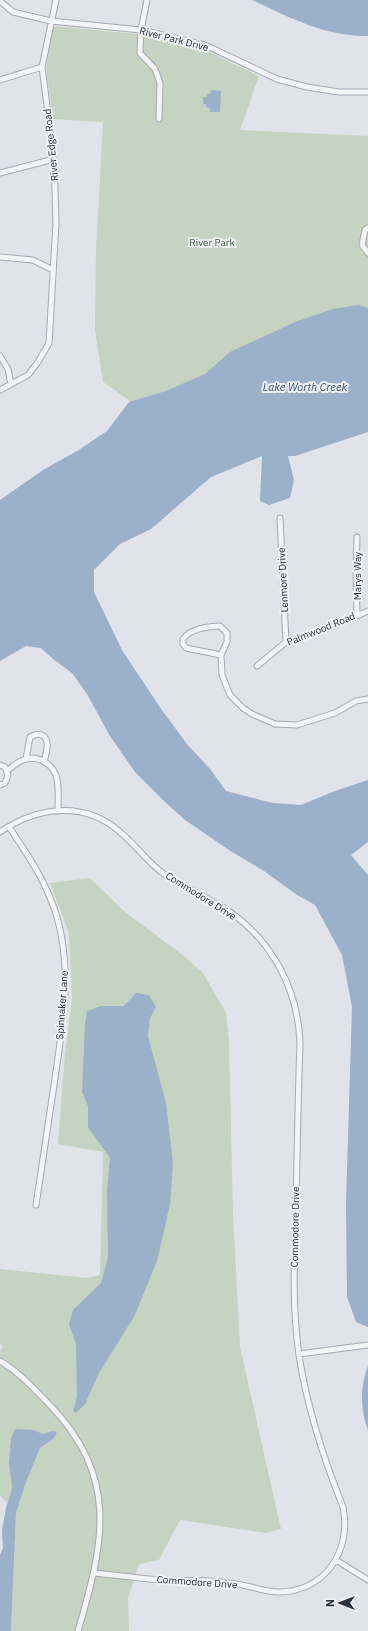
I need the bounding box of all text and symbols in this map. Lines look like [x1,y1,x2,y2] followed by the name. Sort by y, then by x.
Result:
[138,24,211,54] street label: River Park Drive
[41,108,61,182] street label: River Edge Road
[189,236,235,249] park label: River Park
[263,380,348,394] water label: Lake Worth Creek
[275,547,291,613] street label: Lenmore Drive
[351,552,364,600] street label: Marys Way
[285,609,357,649] street label: Palmwood Road
[163,869,239,923] street label: Commodore Drive
[53,970,71,1040] street label: Spinnaker Lane
[288,1186,302,1268] street label: Commodore Drive
[156,1573,238,1591] street label: Commodore Drive
[320,1583,360,1623] north arrow
[323,1599,337,1607] text: N

